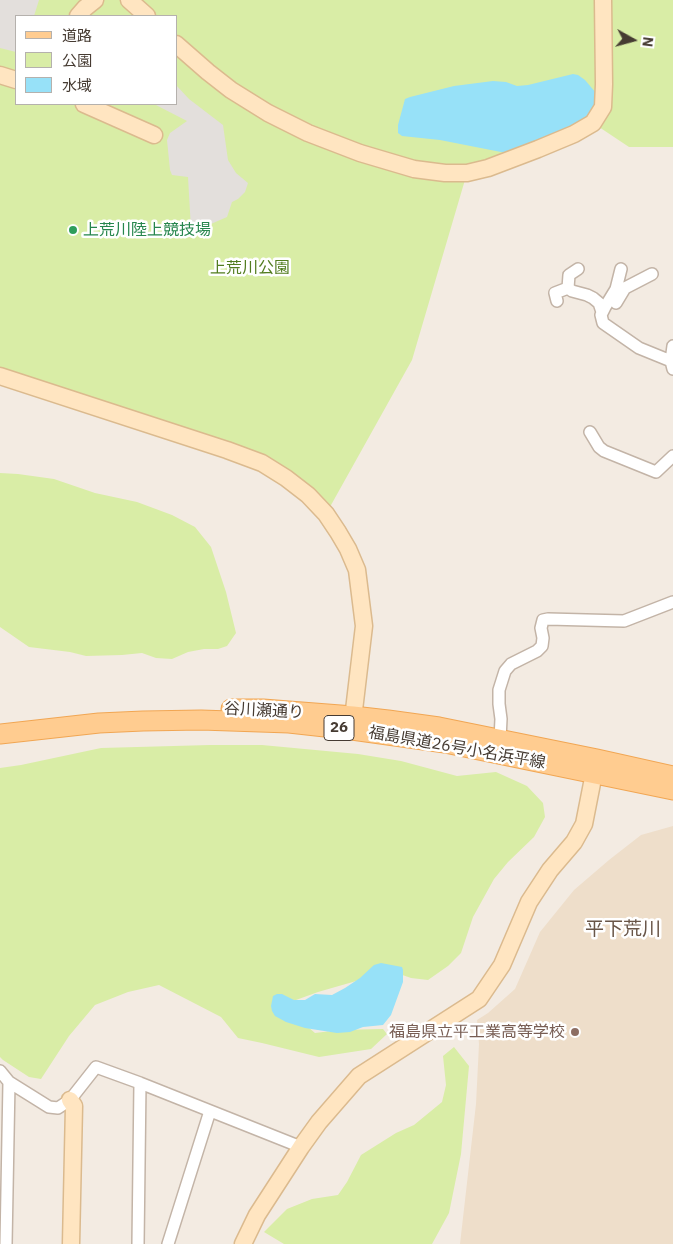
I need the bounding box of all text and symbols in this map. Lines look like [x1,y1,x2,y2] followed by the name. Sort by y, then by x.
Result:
[15,15,178,105] legend
[608,15,658,65] north arrow
[62,26,92,45] text: 道路
[638,36,657,48] text: N
[62,51,92,70] text: 公園
[62,76,92,95] text: 水域
[83,220,211,240] place label: 上荒川陸上競技場
[67,224,79,236] marker: 上荒川陸上競技場
[210,258,290,278] park label: 上荒川公園
[224,699,304,723] street label: 谷川瀬通り
[324,716,354,740] road number: 26
[367,723,547,773] street label: 福島県道26号小名浜平線
[585,919,661,941] district label: 平下荒川
[389,1022,565,1042] place label: 福島県立平工業高等学校
[569,1026,581,1038] marker: 福島県立平工業高等学校

